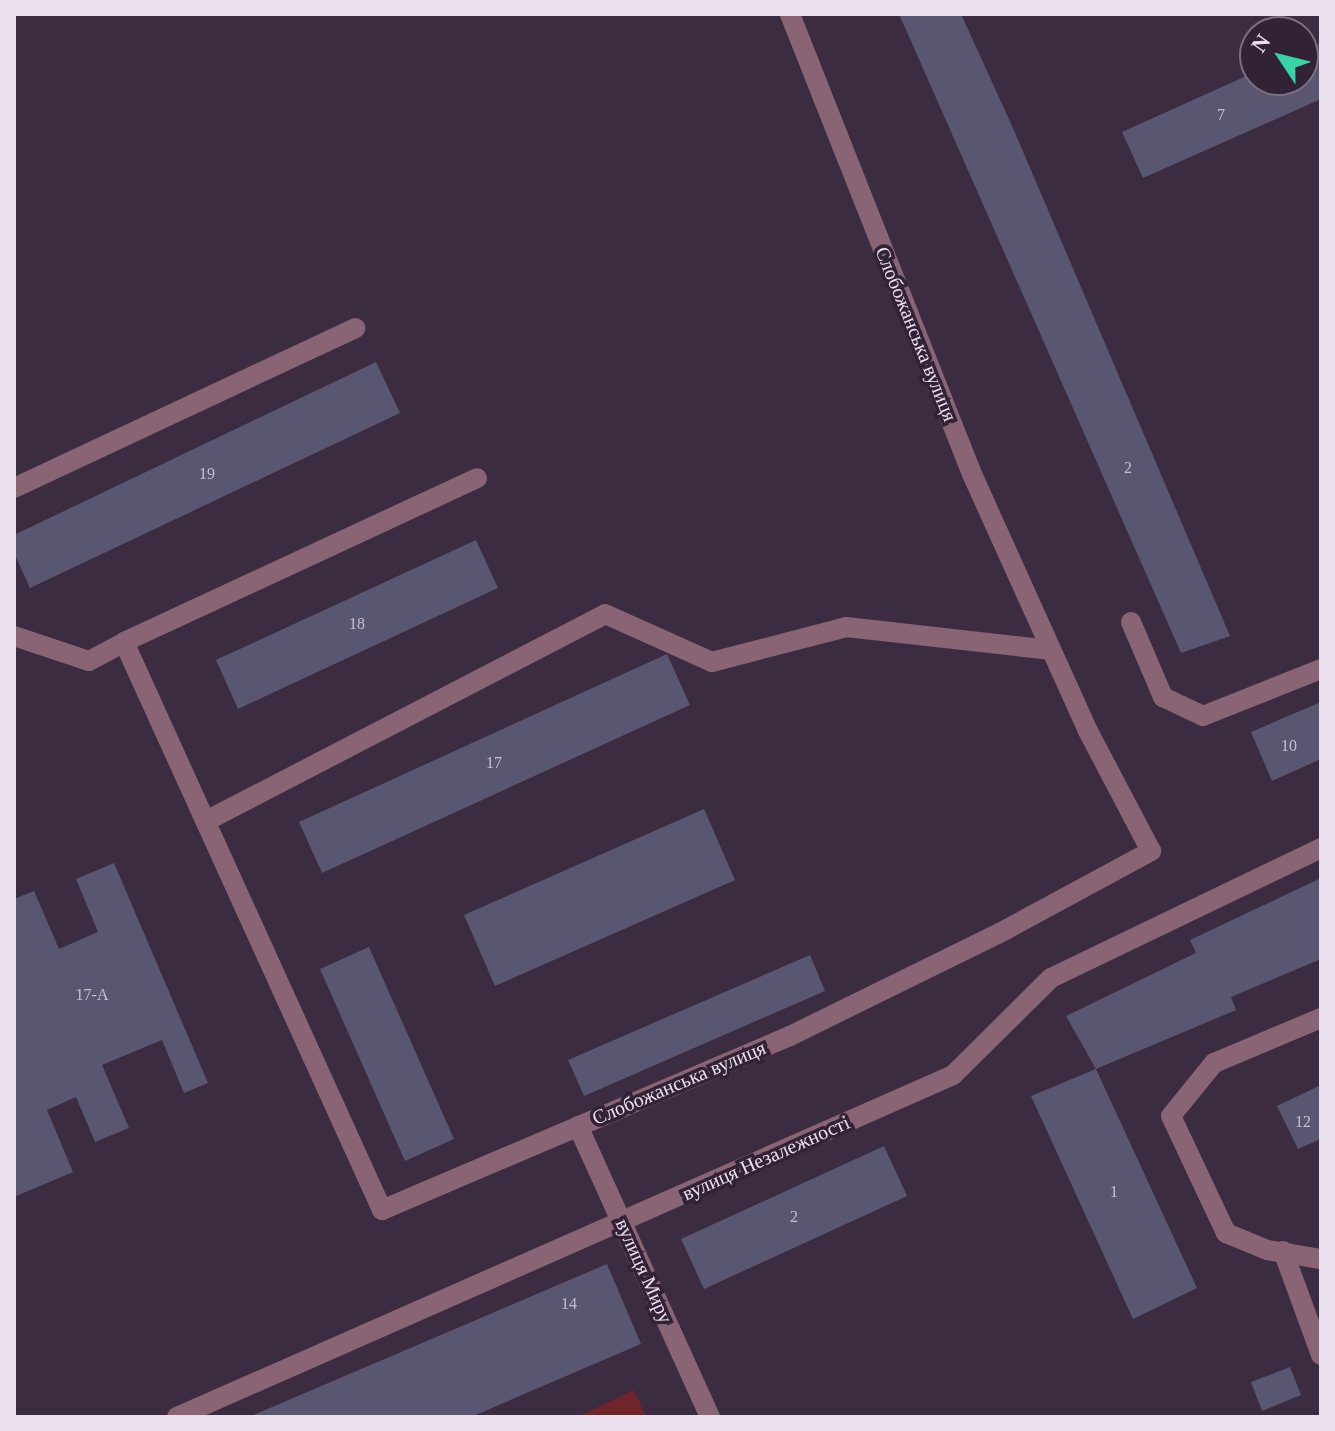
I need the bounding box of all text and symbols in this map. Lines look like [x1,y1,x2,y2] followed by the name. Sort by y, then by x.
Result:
[1239,16,1319,96] north arrow
[1246,29,1275,57] text: N
[1217,105,1225,125] house number: 7
[870,243,962,425] street label: Слобожанська вулиця
[1124,458,1132,478] house number: 2
[199,464,215,484] house number: 19
[349,614,365,634] house number: 18
[1281,736,1297,756] house number: 10
[486,753,502,773] house number: 17
[76,985,108,1005] house number: 17-А
[589,1036,769,1130] street label: Слобожанська вулиця
[678,1110,854,1206] street label: вулиця Незалежності
[1295,1112,1311,1132] house number: 12
[1110,1182,1118,1202] house number: 1
[790,1207,798,1227] house number: 2
[610,1215,678,1327] street label: вулиця Миру
[561,1294,577,1314] house number: 14

